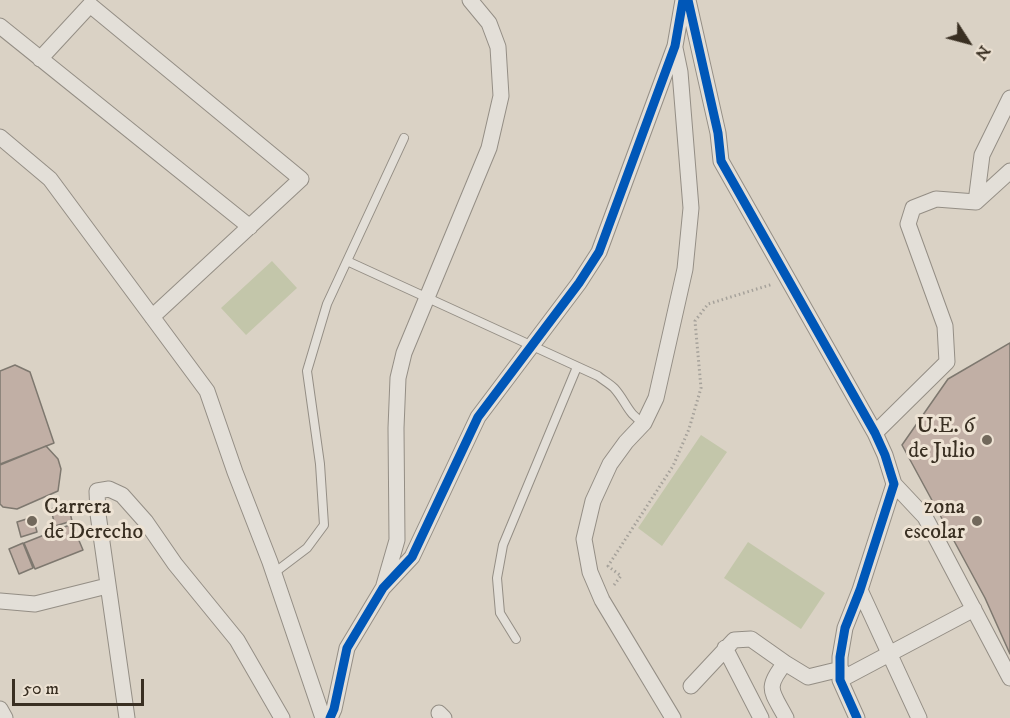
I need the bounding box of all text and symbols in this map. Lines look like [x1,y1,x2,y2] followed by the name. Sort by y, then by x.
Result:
[938,12,998,72] north arrow
[971,41,995,64] text: N
[908,414,975,466] place label: U.E. 6 de Julio
[980,433,994,447] marker: U.E. 6 de Julio
[44,495,143,546] place label: Carrera de Derecho
[904,495,965,546] place label: zona escolar
[25,514,39,528] marker: Carrera de Derecho
[970,514,984,528] marker: zona escolar
[15,667,147,705] scale bar
[23,678,59,700] text: 50 m

